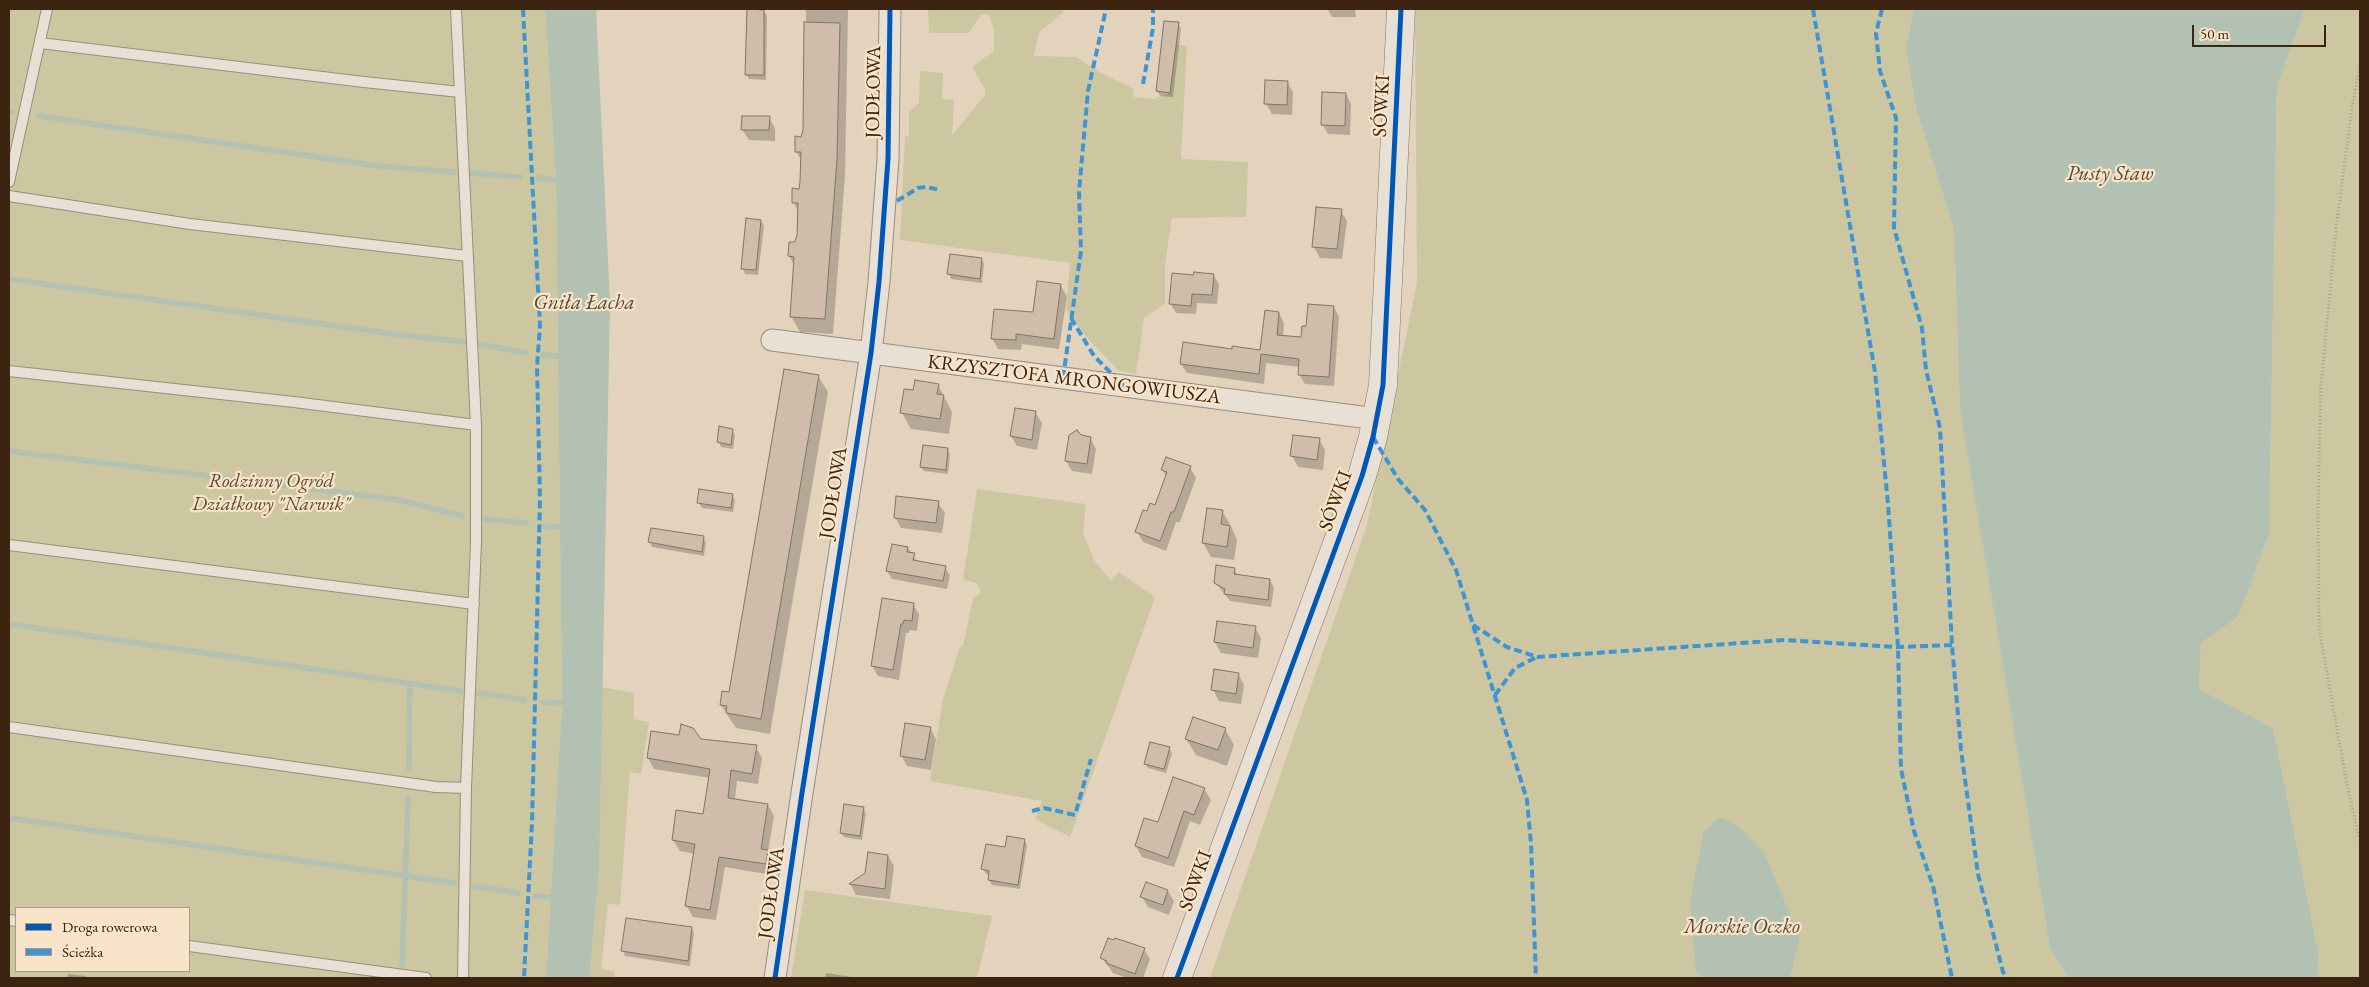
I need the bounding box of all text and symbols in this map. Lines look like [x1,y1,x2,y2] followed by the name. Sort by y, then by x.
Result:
[2194,15,2328,47] scale bar
[2200,24,2229,43] text: 50 m
[861,45,887,139] street label: JODŁOWA
[1368,74,1396,138] street label: SÓWKI
[2067,161,2153,187] water label: Pusty Staw
[533,290,635,316] water label: Gniła Łacha
[926,350,1222,410] street label: KRZYSZTOFA MRONGOWIUSZA
[815,445,853,541] street label: JODŁOWA
[1314,467,1358,535] street label: SÓWKI
[192,470,350,517] park label: Rodzinny Ogród Działkowy "Narwik"
[754,845,790,941] street label: JODŁOWA
[1174,847,1218,915] street label: SÓWKI
[15,907,190,972] legend
[1684,914,1800,940] water label: Morskie Oczko
[62,917,157,936] text: Droga rowerowa
[62,942,103,961] text: Ścieżka

